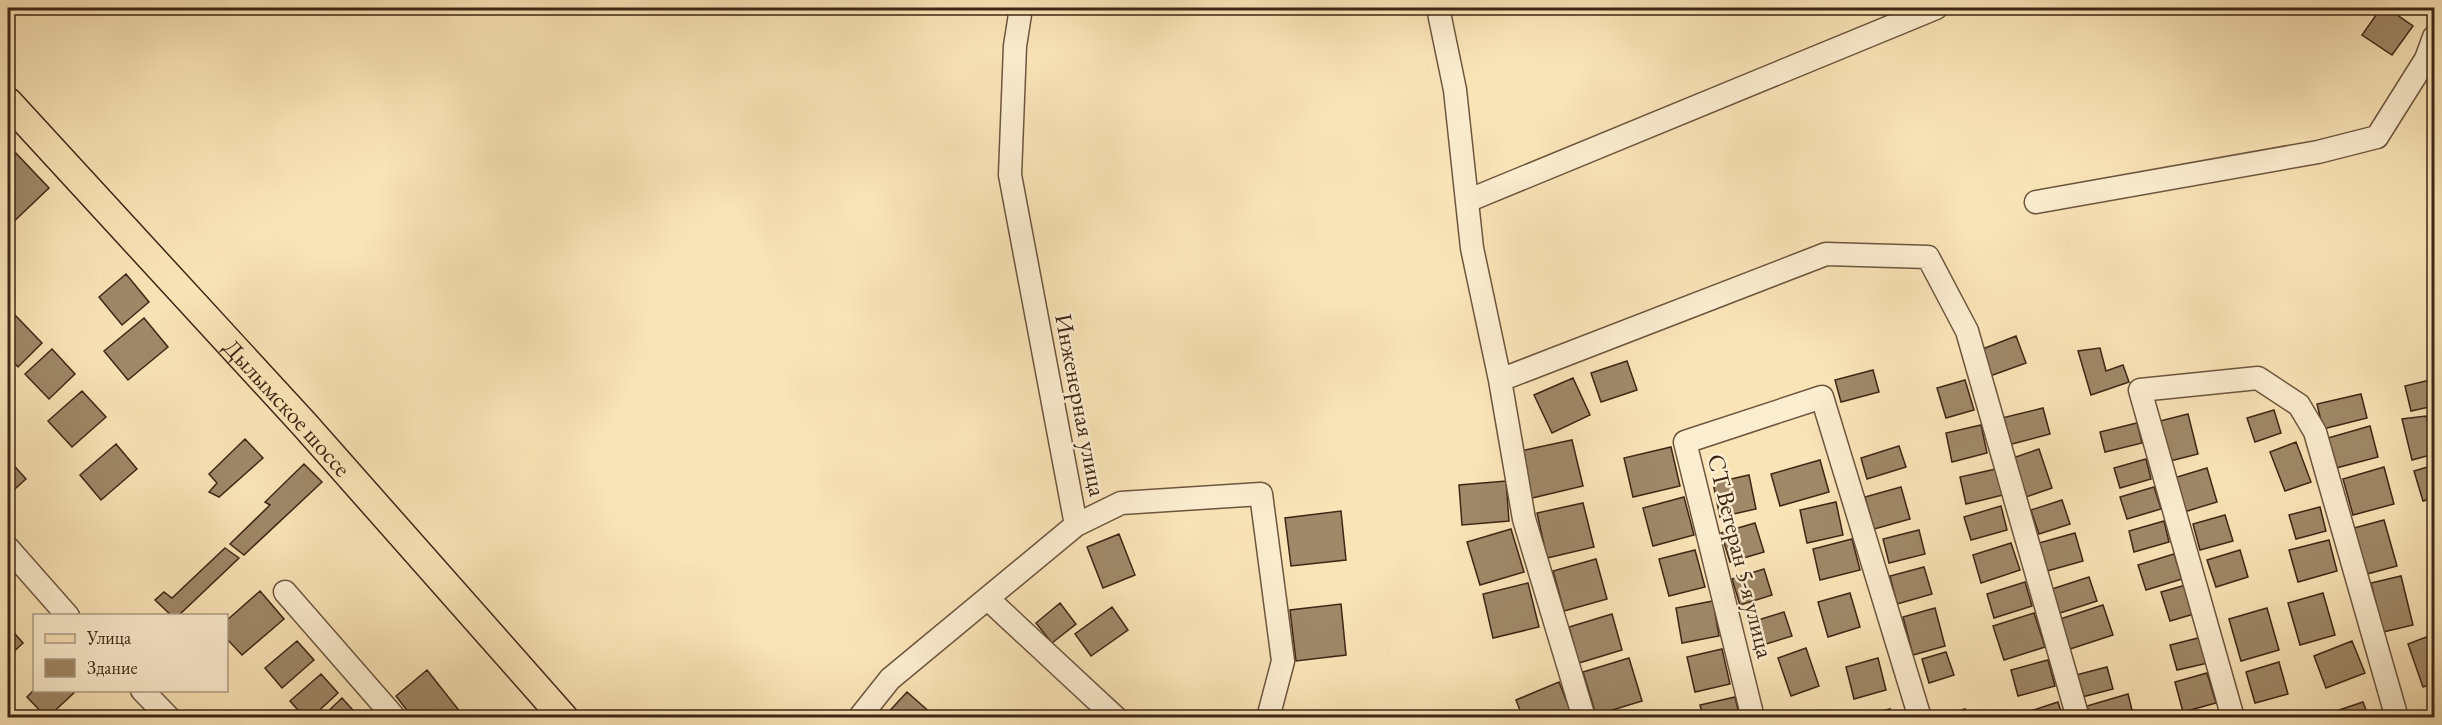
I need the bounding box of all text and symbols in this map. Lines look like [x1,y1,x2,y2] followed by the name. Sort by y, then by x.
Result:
[1048,311,1114,499] street label: Инженерная улица
[217,332,358,483] street label: Дылымское шоссе
[1701,451,1781,662] street label: СТ Ветеран 5-я улица
[33,614,228,692] legend
[86,626,132,649] text: Улица
[87,656,137,679] text: Здание

